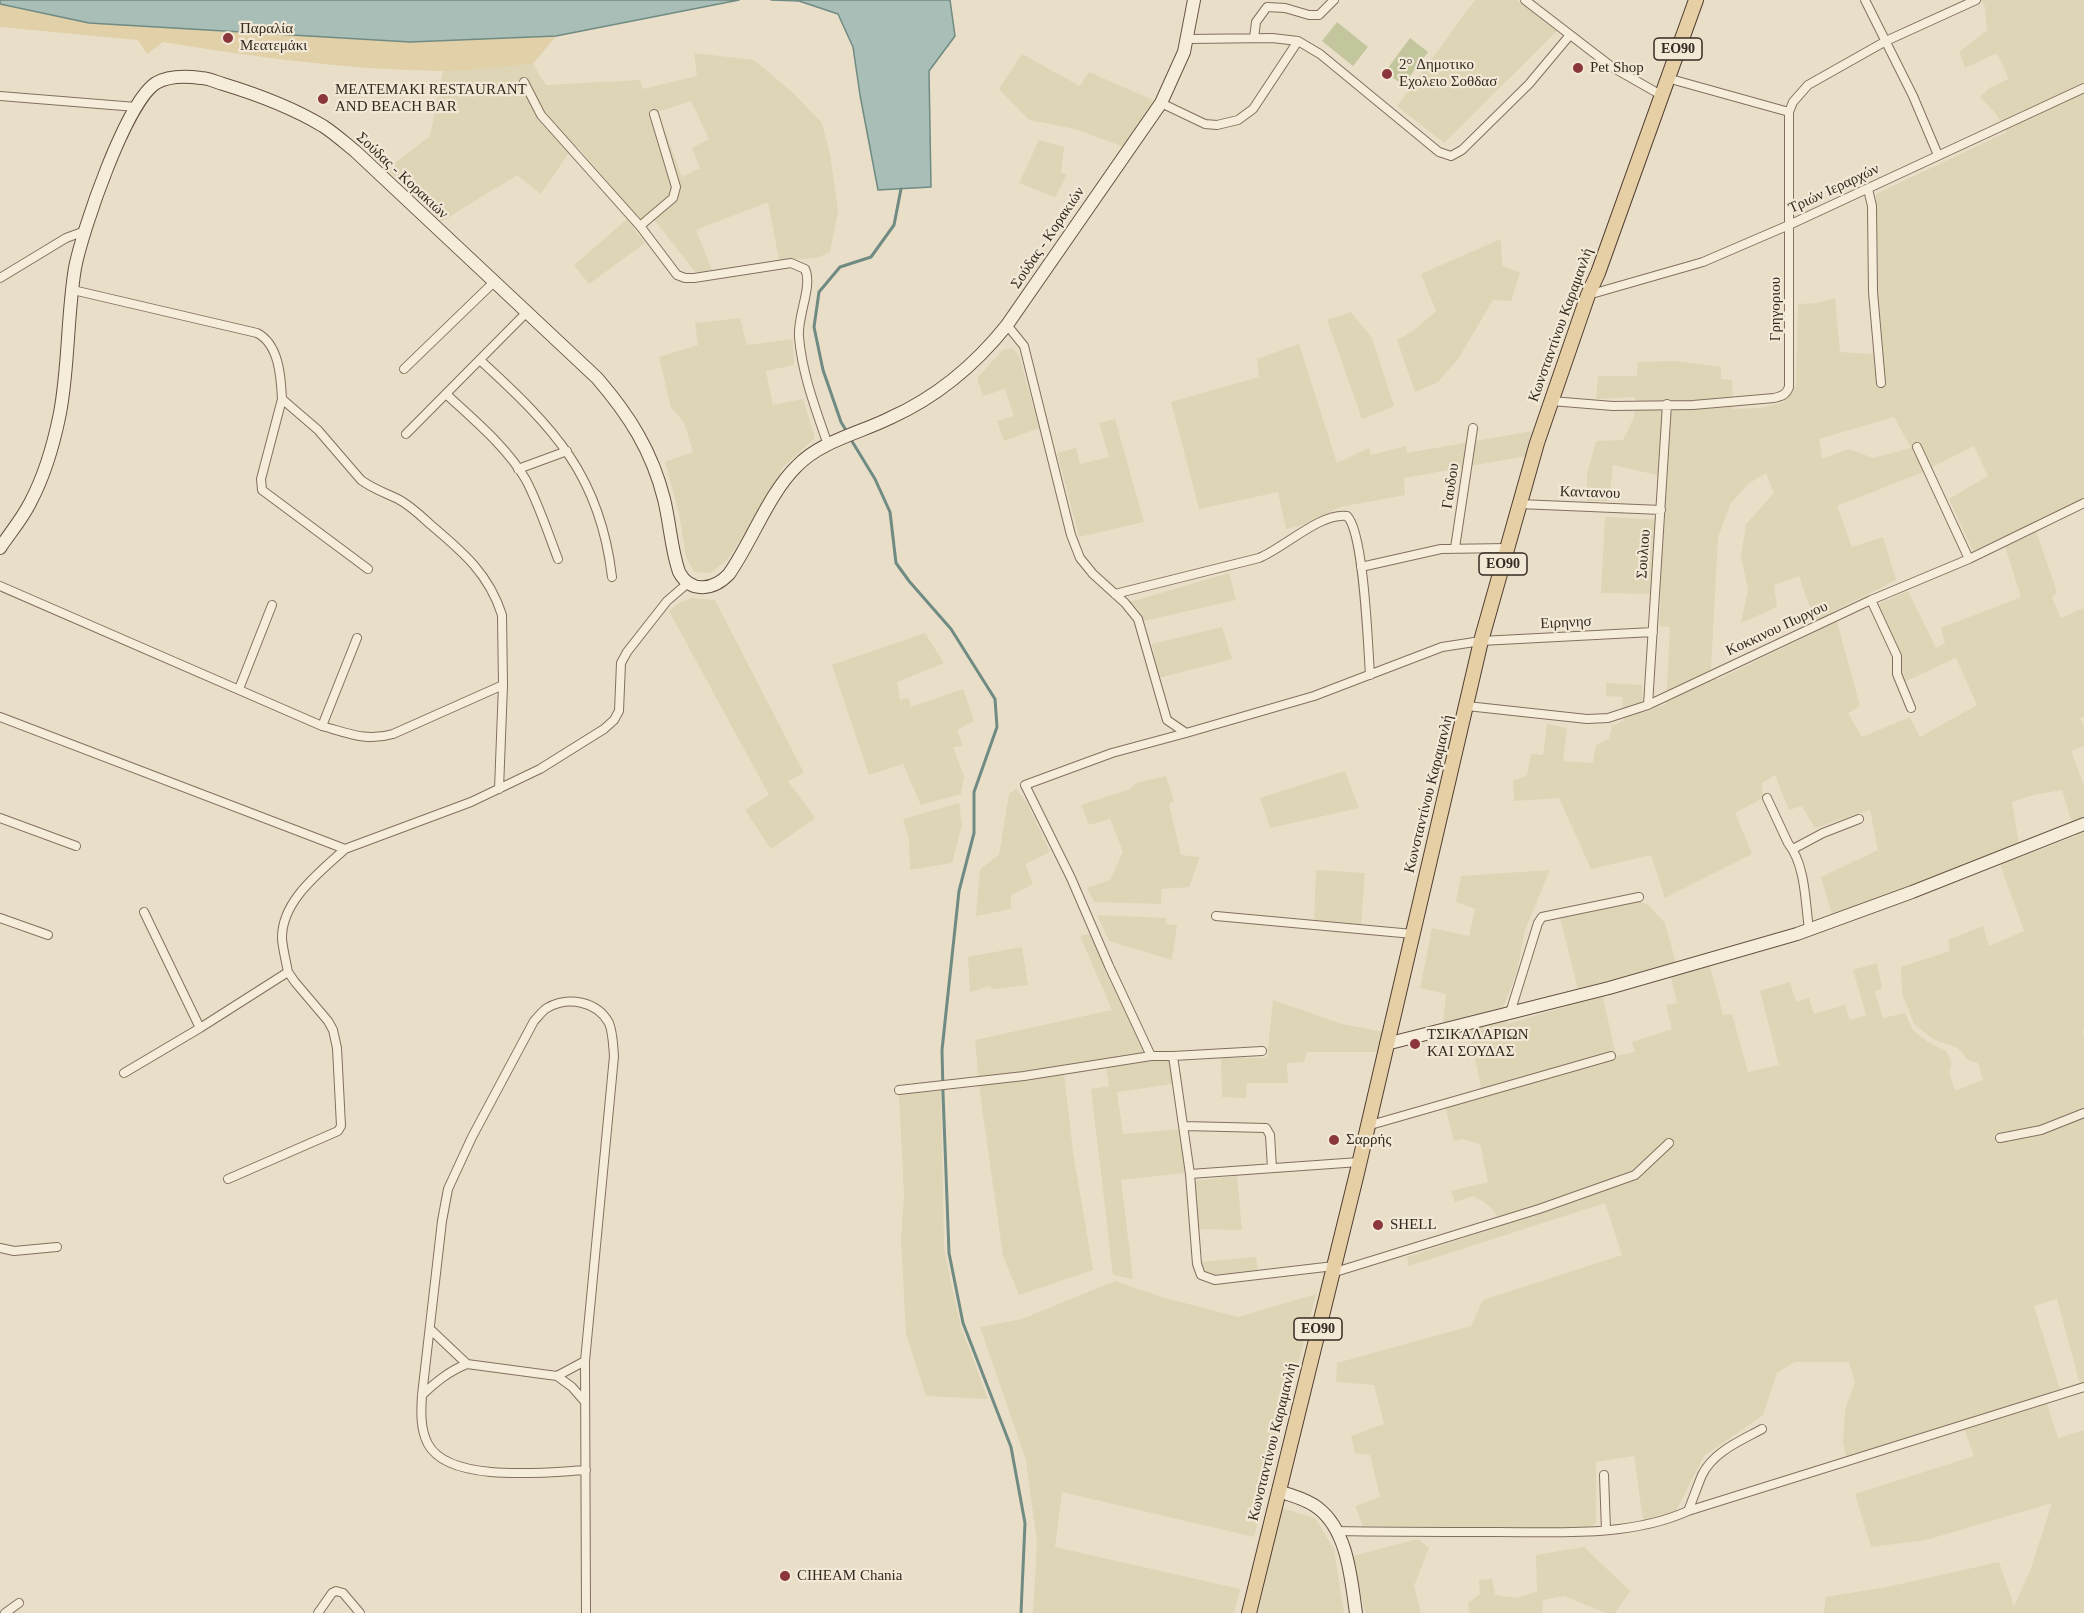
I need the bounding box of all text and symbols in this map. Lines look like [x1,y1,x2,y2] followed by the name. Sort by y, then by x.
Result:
[240,20,307,55] place label: Παραλία Μεατεμάκι
[221,31,235,45] marker: Παραλία Μεατεμάκι
[1654,38,1702,60] road number: ΕΟ90
[1399,56,1497,91] place label: 2° Δημοτικο Εχολειο Σοθδασ
[1590,59,1644,77] place label: Pet Shop
[1571,61,1585,75] marker: Pet Shop
[1380,67,1394,81] marker: 2° Δημοτικο Εχολειο Σοθδασ
[335,81,527,116] place label: ΜΕΛΤΕΜΑΚΙ RESTAURANT AND BEACH BAR
[316,92,330,106] marker: ΜΕΛΤΕΜΑΚΙ RESTAURANT AND BEACH BAR
[352,129,452,223] street label: Σούδας - Κορακιών
[1786,160,1882,218] street label: Τριών Ιεραρχών
[1007,184,1089,292] street label: Σούδας - Κορακιών
[1525,246,1597,404] street label: Κωνσταντίνου Καραμανλή
[1767,277,1785,341] street label: Γρηγοριου
[1439,462,1463,510] street label: Γαυδου
[1559,483,1621,503] street label: Καντανου
[1633,529,1655,579] street label: Σουλιου
[1479,553,1527,575] road number: ΕΟ90
[1723,598,1831,660] street label: Κοκκινου Πυργου
[1540,613,1592,633] street label: Ειρηνησ
[1401,713,1457,875] street label: Κωνσταντίνου Καραμανλή
[1427,1026,1529,1061] place label: ΤΣΙΚΑΛΑΡΙΩΝ ΚΑΙ ΣΟΥΔΑΣ
[1408,1037,1422,1051] marker: ΤΣΙΚΑΛΑΡΙΩΝ ΚΑΙ ΣΟΥΔΑΣ
[1346,1131,1391,1149] place label: Σαρρής
[1327,1133,1341,1147] marker: Σαρρής
[1390,1216,1437,1234] place label: SHELL
[1371,1218,1385,1232] marker: SHELL
[1294,1318,1342,1340] road number: ΕΟ90
[1245,1361,1301,1523] street label: Κωνσταντίνου Καραμανλή
[797,1567,902,1585] place label: CIHEAM Chania
[778,1569,792,1583] marker: CIHEAM Chania

